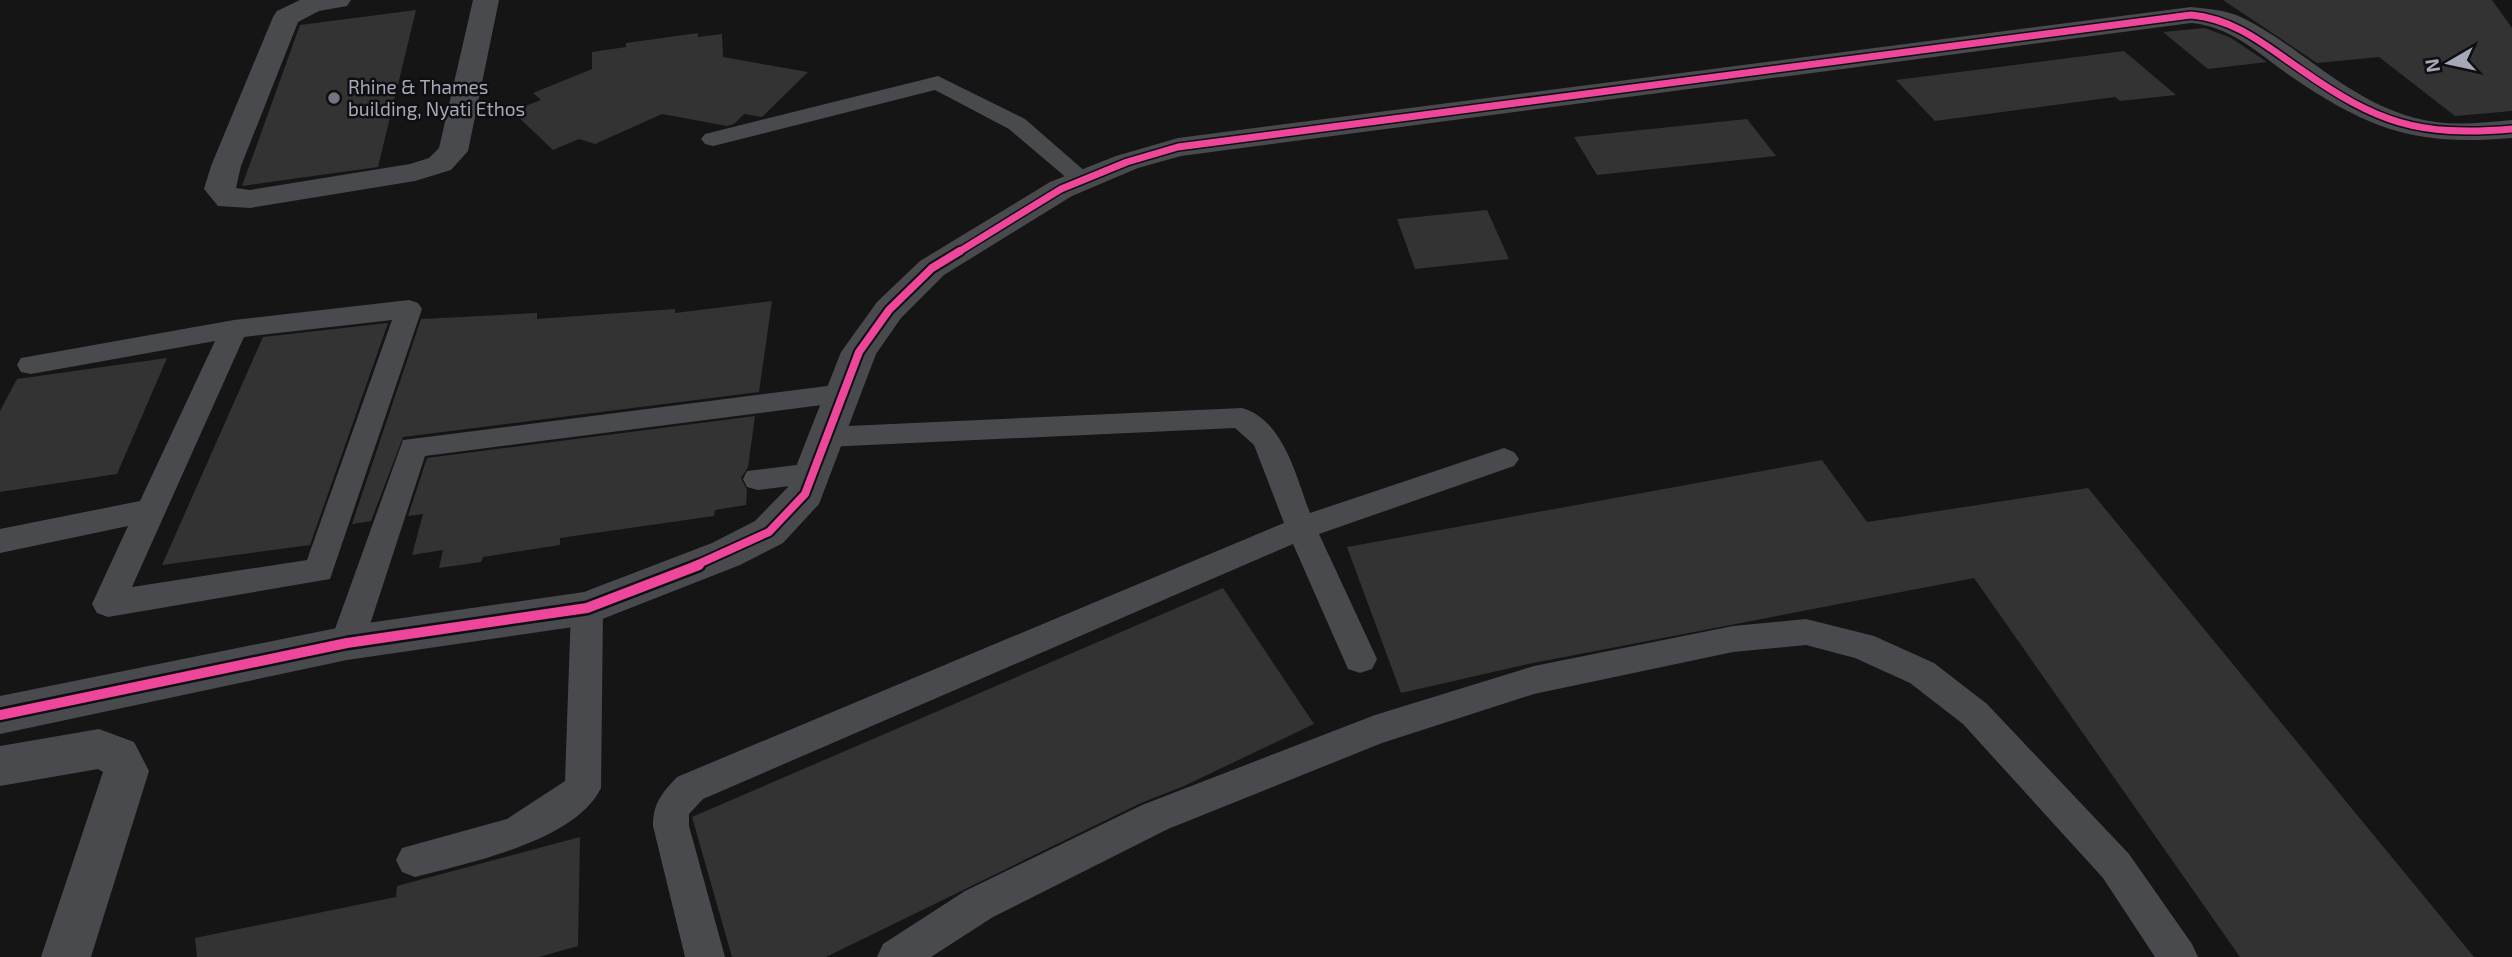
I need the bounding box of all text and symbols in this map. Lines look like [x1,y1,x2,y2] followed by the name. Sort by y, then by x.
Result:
[2414,28,2484,98] north arrow
[2419,57,2444,74] text: N
[348,75,525,120] place label: Rhine & Thames building, Nyati Ethos
[326,90,342,106] marker: Rhine & Thames building, Nyati Ethos

